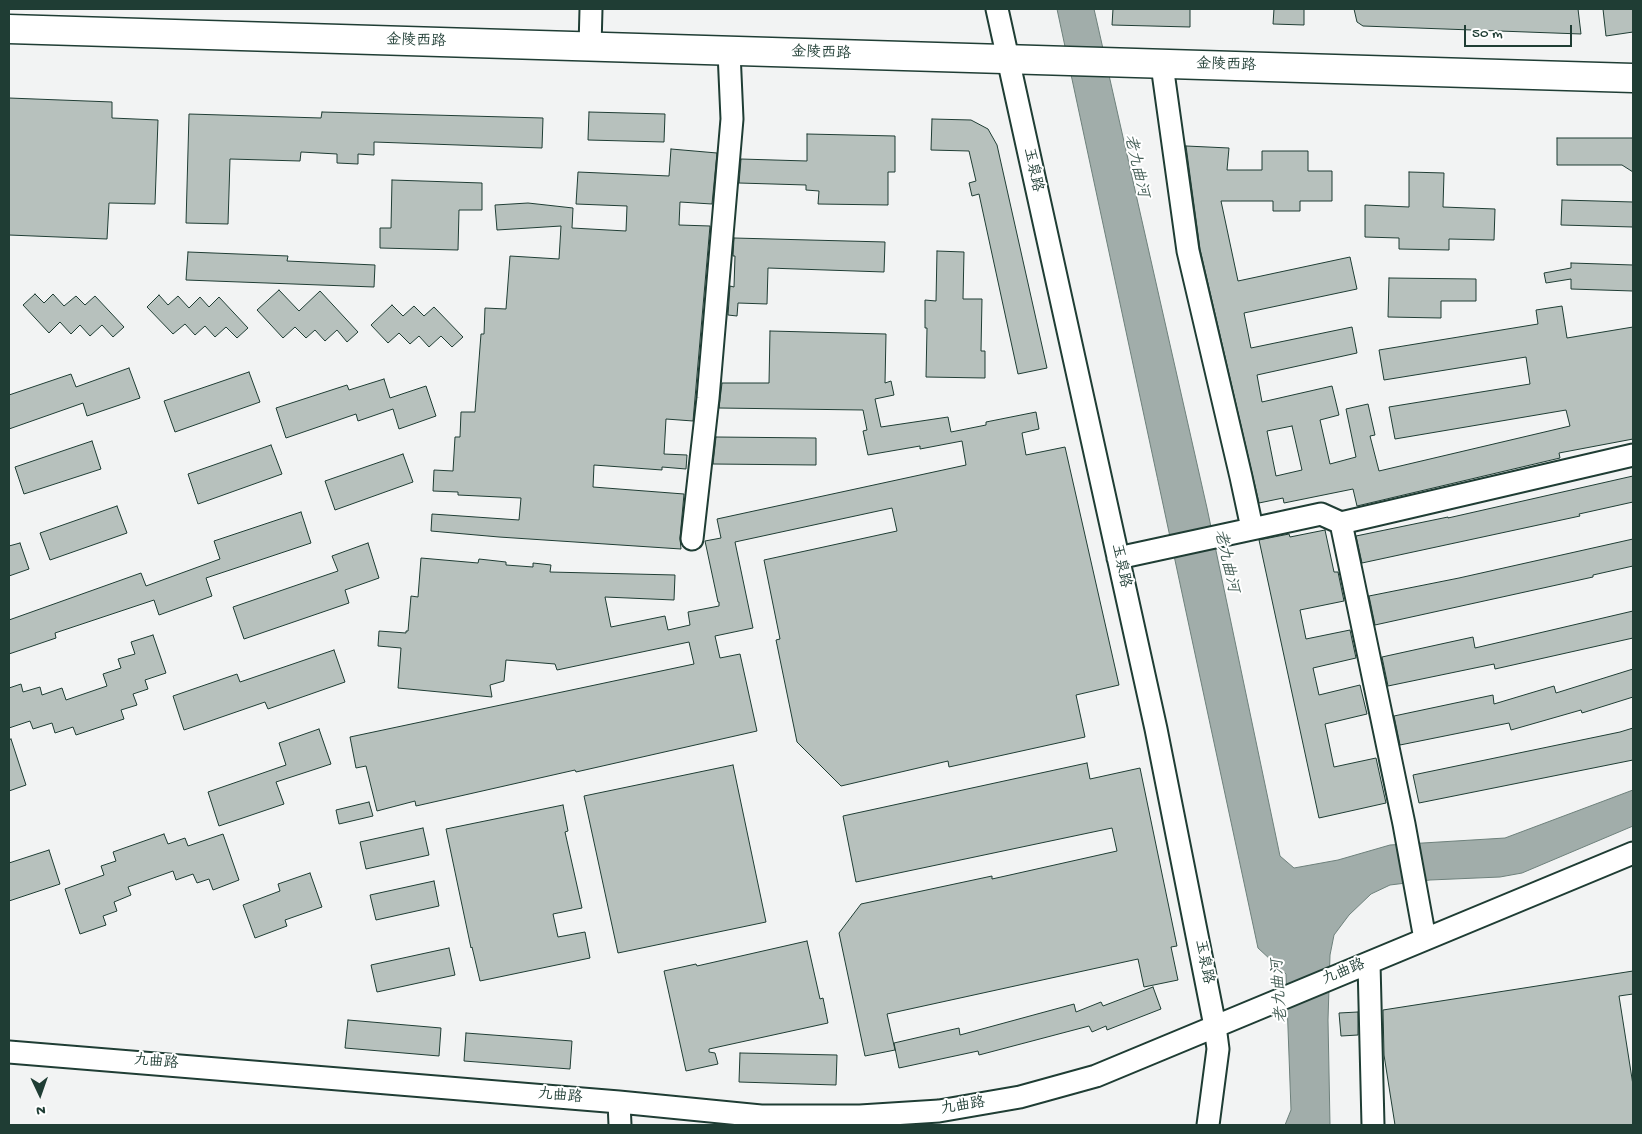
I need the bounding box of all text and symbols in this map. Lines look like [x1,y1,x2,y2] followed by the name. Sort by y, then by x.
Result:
[1467,15,1574,47] scale bar
[1472,25,1503,43] text: 50 m
[386,32,446,52] street label: 金陵西路
[791,44,851,64] street label: 金陵西路
[1196,56,1256,76] street label: 金陵西路
[1118,133,1152,199] water label: 老九曲河
[1019,146,1045,194] street label: 玉泉路
[1208,528,1242,594] water label: 老九曲河
[1107,542,1133,590] street label: 玉泉路
[1190,938,1216,986] street label: 玉泉路
[1320,956,1368,990] street label: 九曲路
[1269,958,1293,1024] water label: 老九曲河
[133,1052,179,1074] street label: 九曲路
[15,1069,65,1119] north arrow
[537,1086,583,1108] street label: 九曲路
[939,1095,987,1119] street label: 九曲路
[36,1101,46,1118] text: N

